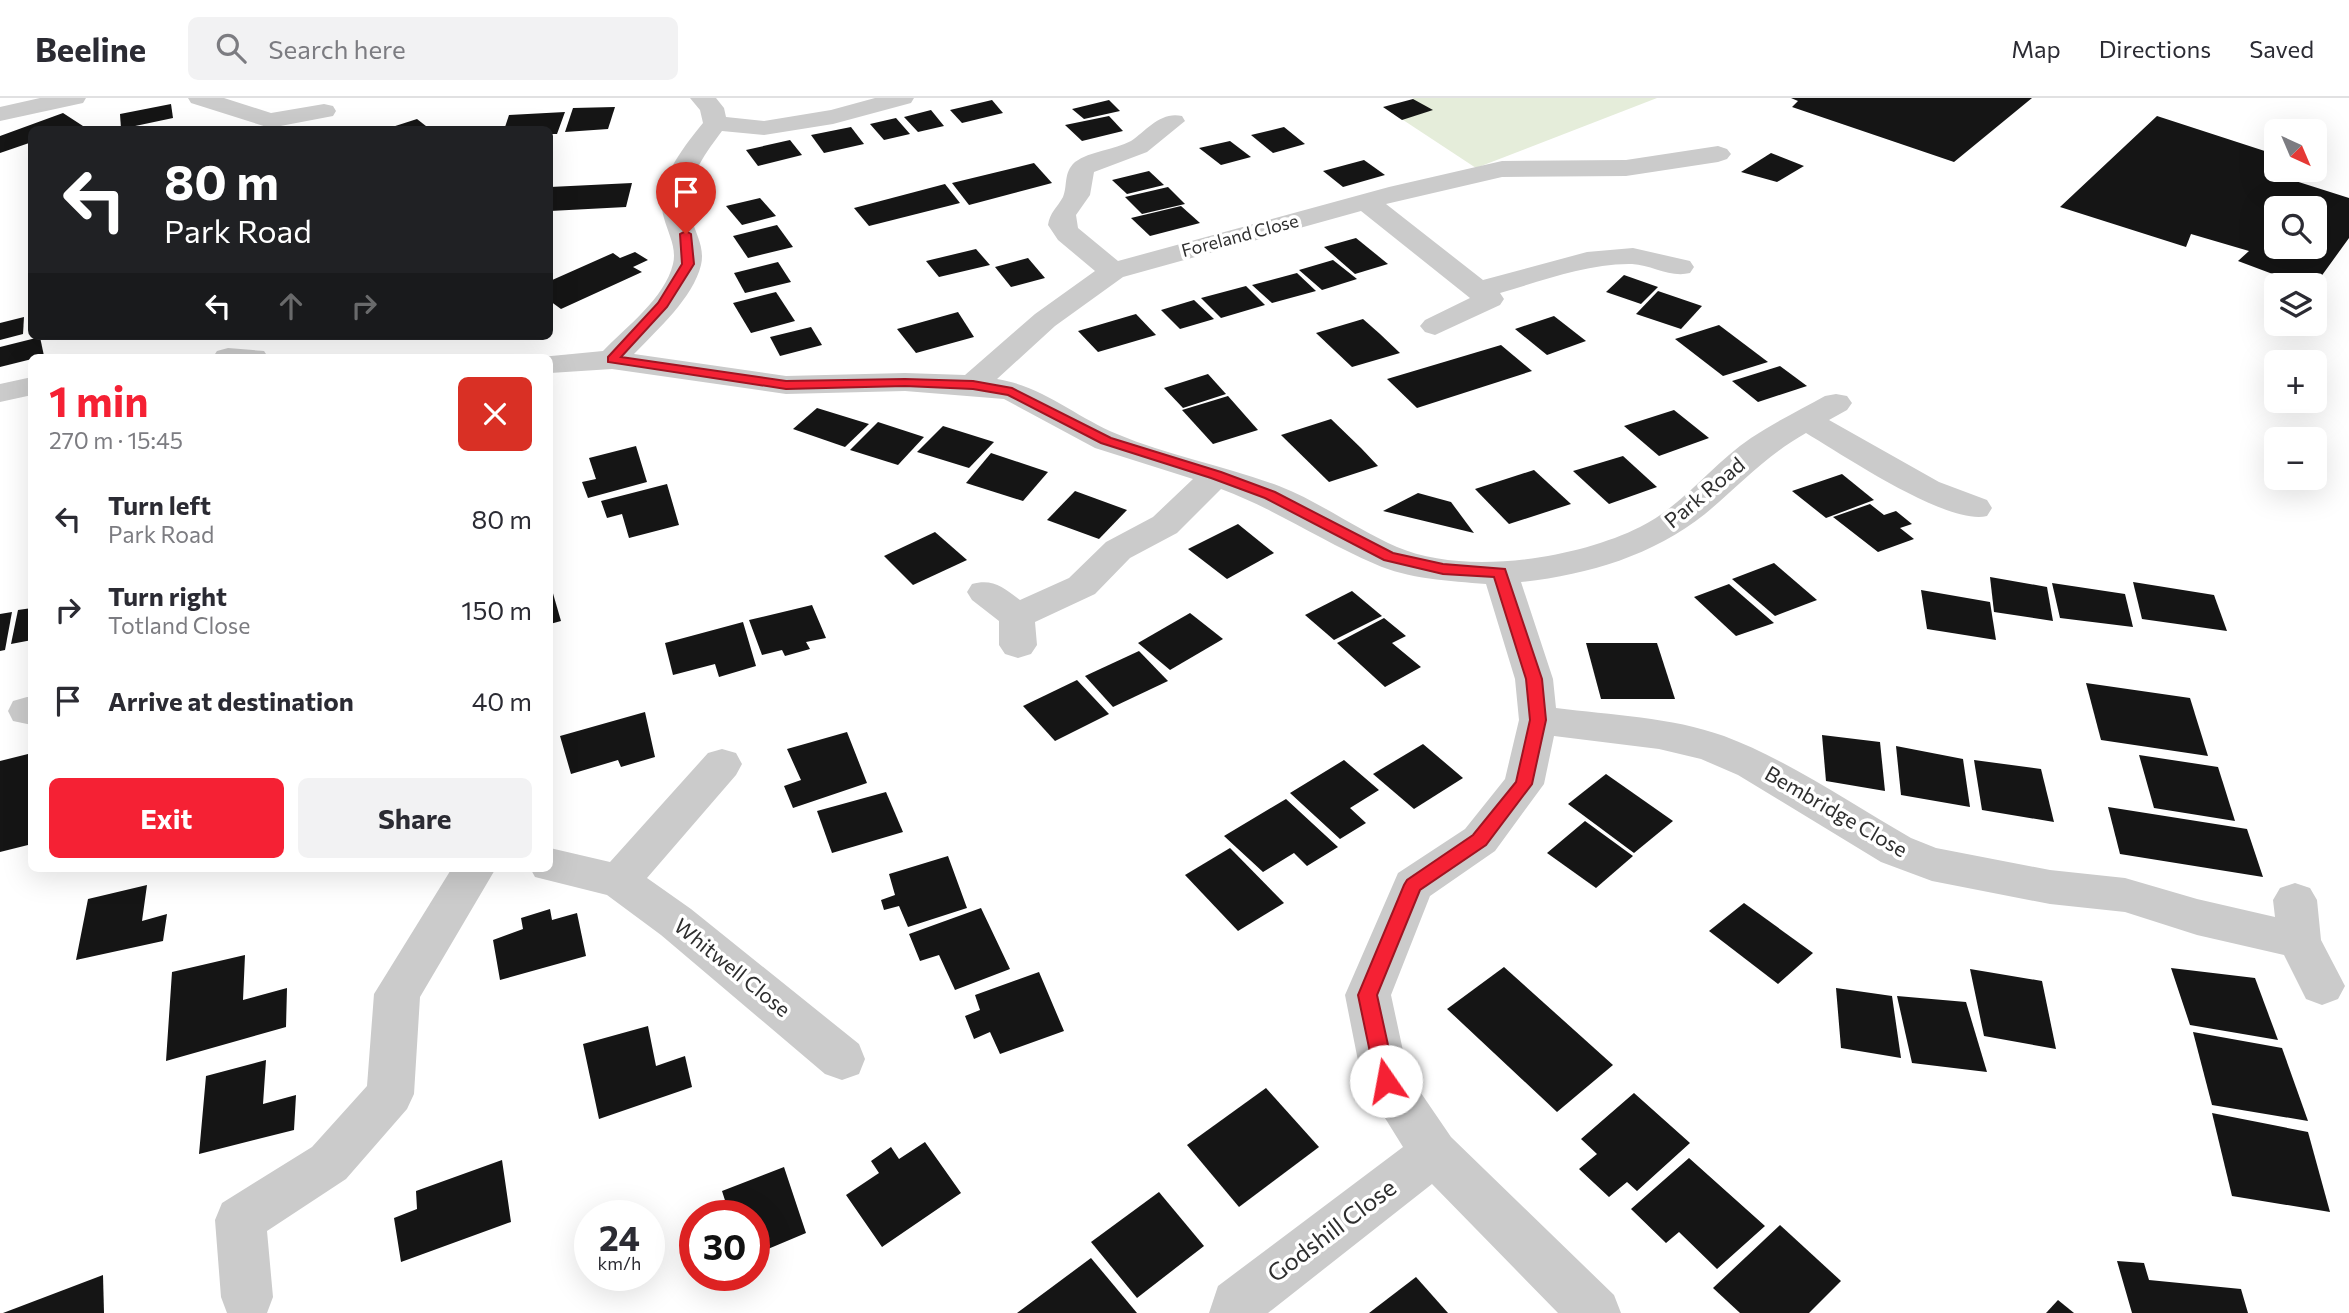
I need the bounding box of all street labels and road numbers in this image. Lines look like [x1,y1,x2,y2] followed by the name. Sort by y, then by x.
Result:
[1179,209,1301,261] street label: Foreland Close
[1659,451,1749,533] street label: Park Road
[1761,760,1912,862] street label: Bembridge Close
[670,912,796,1021] street label: Whitwell Close
[1261,1172,1401,1288] street label: Godshill Close

